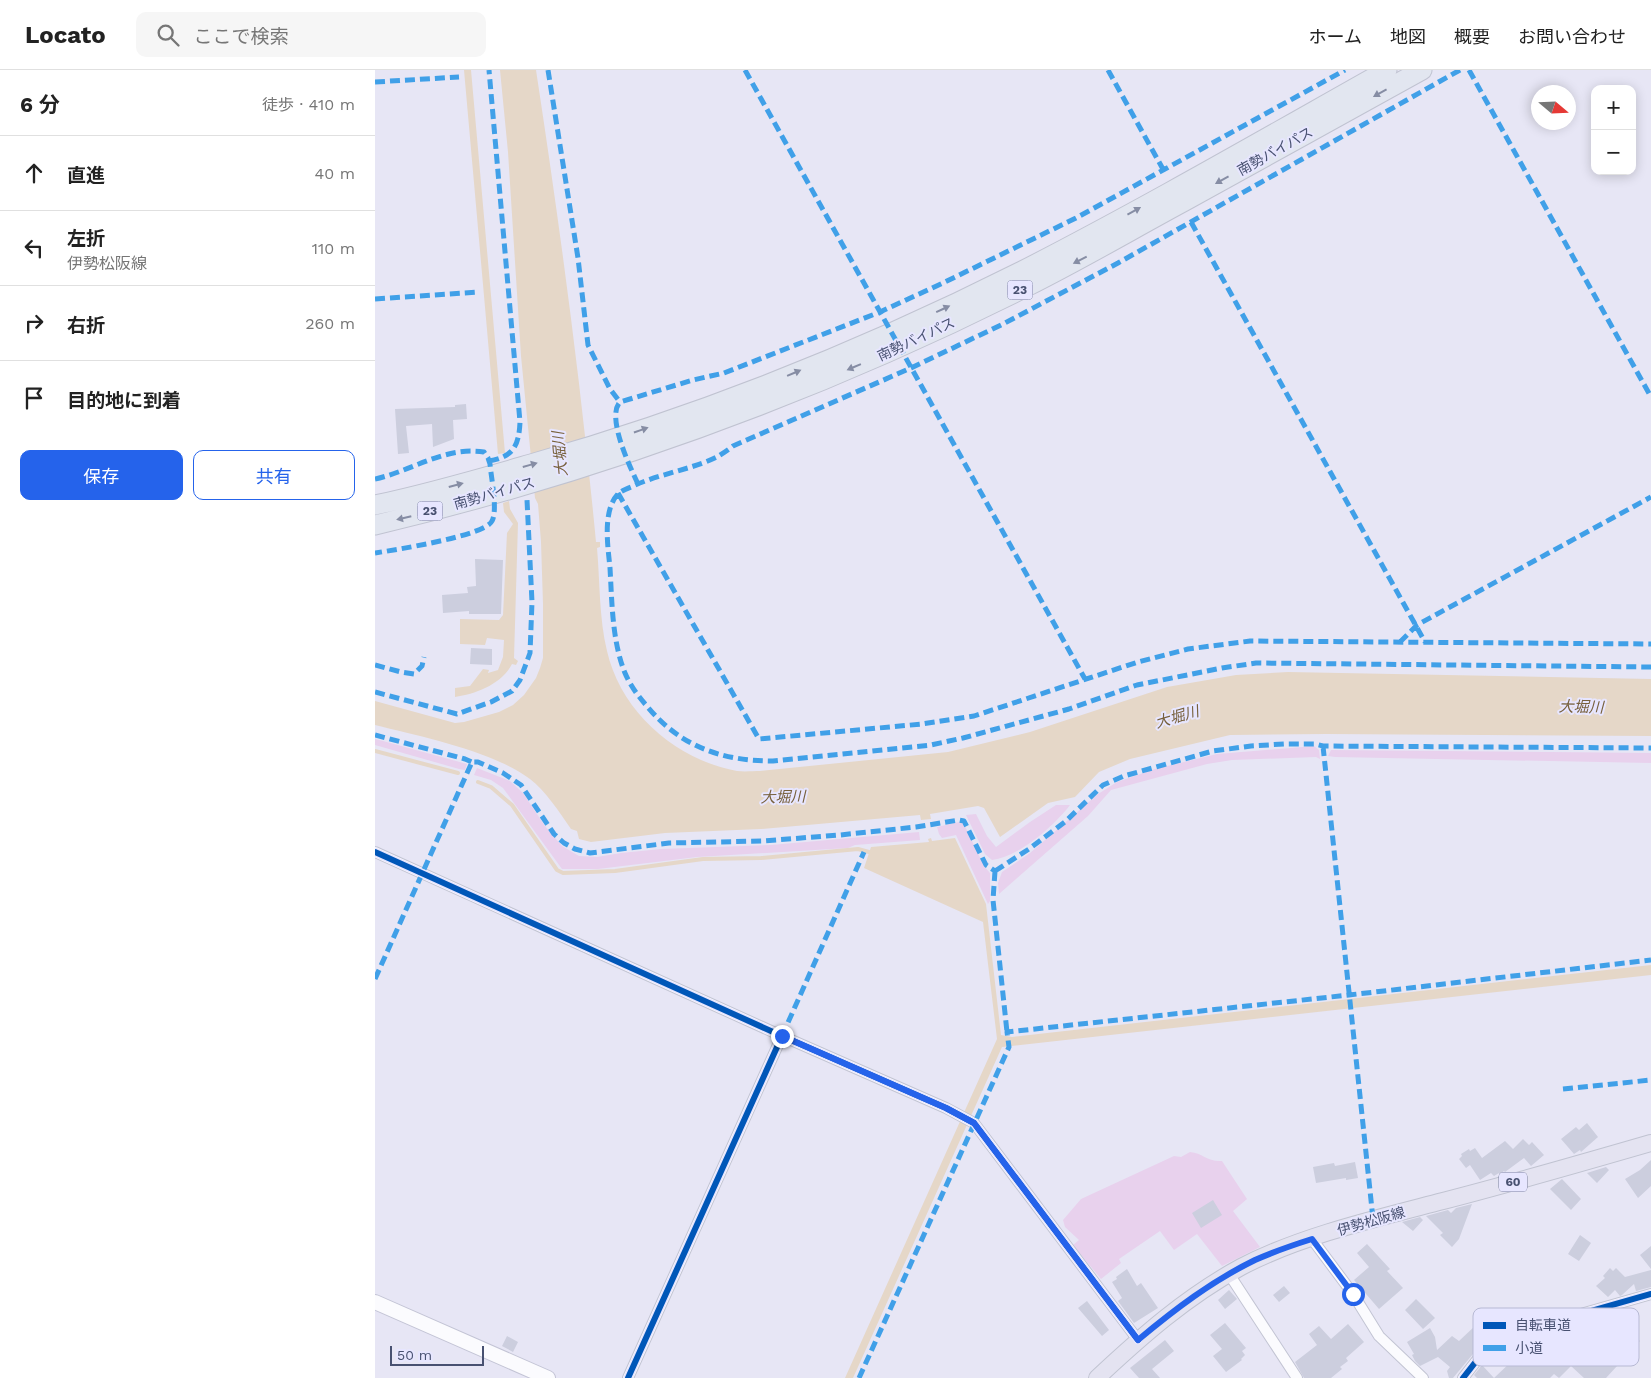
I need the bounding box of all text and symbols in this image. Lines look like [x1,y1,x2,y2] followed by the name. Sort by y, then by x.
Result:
[136,12,486,57] search box
[25,21,106,49] text: Locato
[154,21,182,49] icon: search
[194,25,289,48] text: ここで検索
[1309,26,1362,47] text: ホーム
[1390,26,1426,47] text: 地図
[1454,26,1490,47] text: 概要
[1518,26,1626,47] text: お問い合わせ
[1531,85,1576,130] north arrow
[1591,85,1636,175] map controls
[1591,85,1636,130] button: +
[1373,89,1386,98] one-way arrow
[20,92,60,117] text: 6 分
[262,95,355,114] text: 徒歩 · 410 m
[1235,124,1315,178] street label: 南勢バイパス
[1591,130,1636,175] button: −
[20,159,48,187] icon: ahead
[67,164,105,187] text: 直進
[315,164,355,183] text: 40 m
[1215,176,1229,184] one-way arrow
[1127,207,1141,215] one-way arrow
[67,227,105,250] text: 左折
[20,234,48,262] icon: left
[312,239,355,258] text: 110 m
[67,254,147,273] text: 伊勢松阪線
[1073,256,1087,264] one-way arrow
[1007,280,1033,300] road number: 23
[936,304,950,312] one-way arrow
[20,309,48,337] icon: right
[67,314,105,337] text: 右折
[305,314,355,333] text: 260 m
[875,314,957,364] street label: 南勢バイパス
[847,363,861,371] one-way arrow
[786,369,801,377] one-way arrow
[20,384,48,412] icon: arrive
[67,389,181,412] text: 目的地に到着
[634,426,649,433] one-way arrow
[549,429,571,477] water label: 大堀川
[20,450,183,500] button: 保存
[193,450,355,500] button: 共有
[523,460,538,468] one-way arrow
[452,474,536,512] street label: 南勢バイパス
[449,481,464,489] one-way arrow
[417,502,443,521] road number: 23
[397,514,412,522] one-way arrow
[1558,698,1606,716] water label: 大堀川
[1153,702,1203,732] water label: 大堀川
[760,788,808,806] water label: 大堀川
[771,1025,794,1048] route end
[1499,1172,1527,1192] road number: 60
[1335,1204,1407,1238] street label: 伊勢松阪線
[1342,1283,1365,1306] route start
[1473,1308,1639,1366] legend
[1515,1317,1571,1333] text: 自転車道
[1515,1340,1543,1356] text: 小道
[390,1343,484,1366] scale bar
[397,1347,432,1363] text: 50 m

